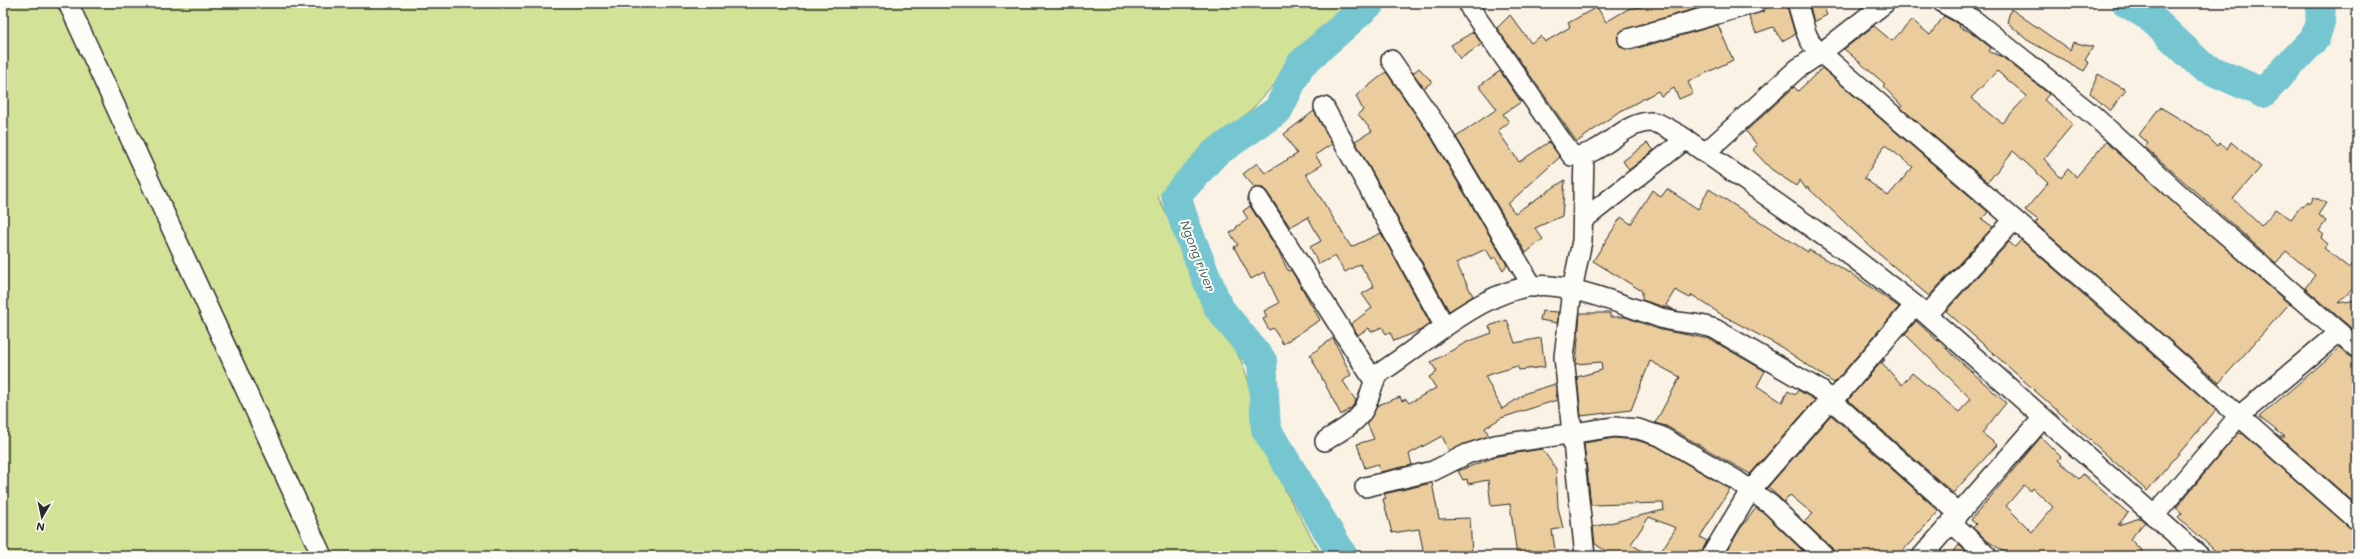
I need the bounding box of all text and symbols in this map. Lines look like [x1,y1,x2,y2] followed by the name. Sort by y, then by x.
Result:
[1177,217,1220,295] water label: Ngong river
[22,497,62,537] north arrow
[35,519,46,535] text: N

